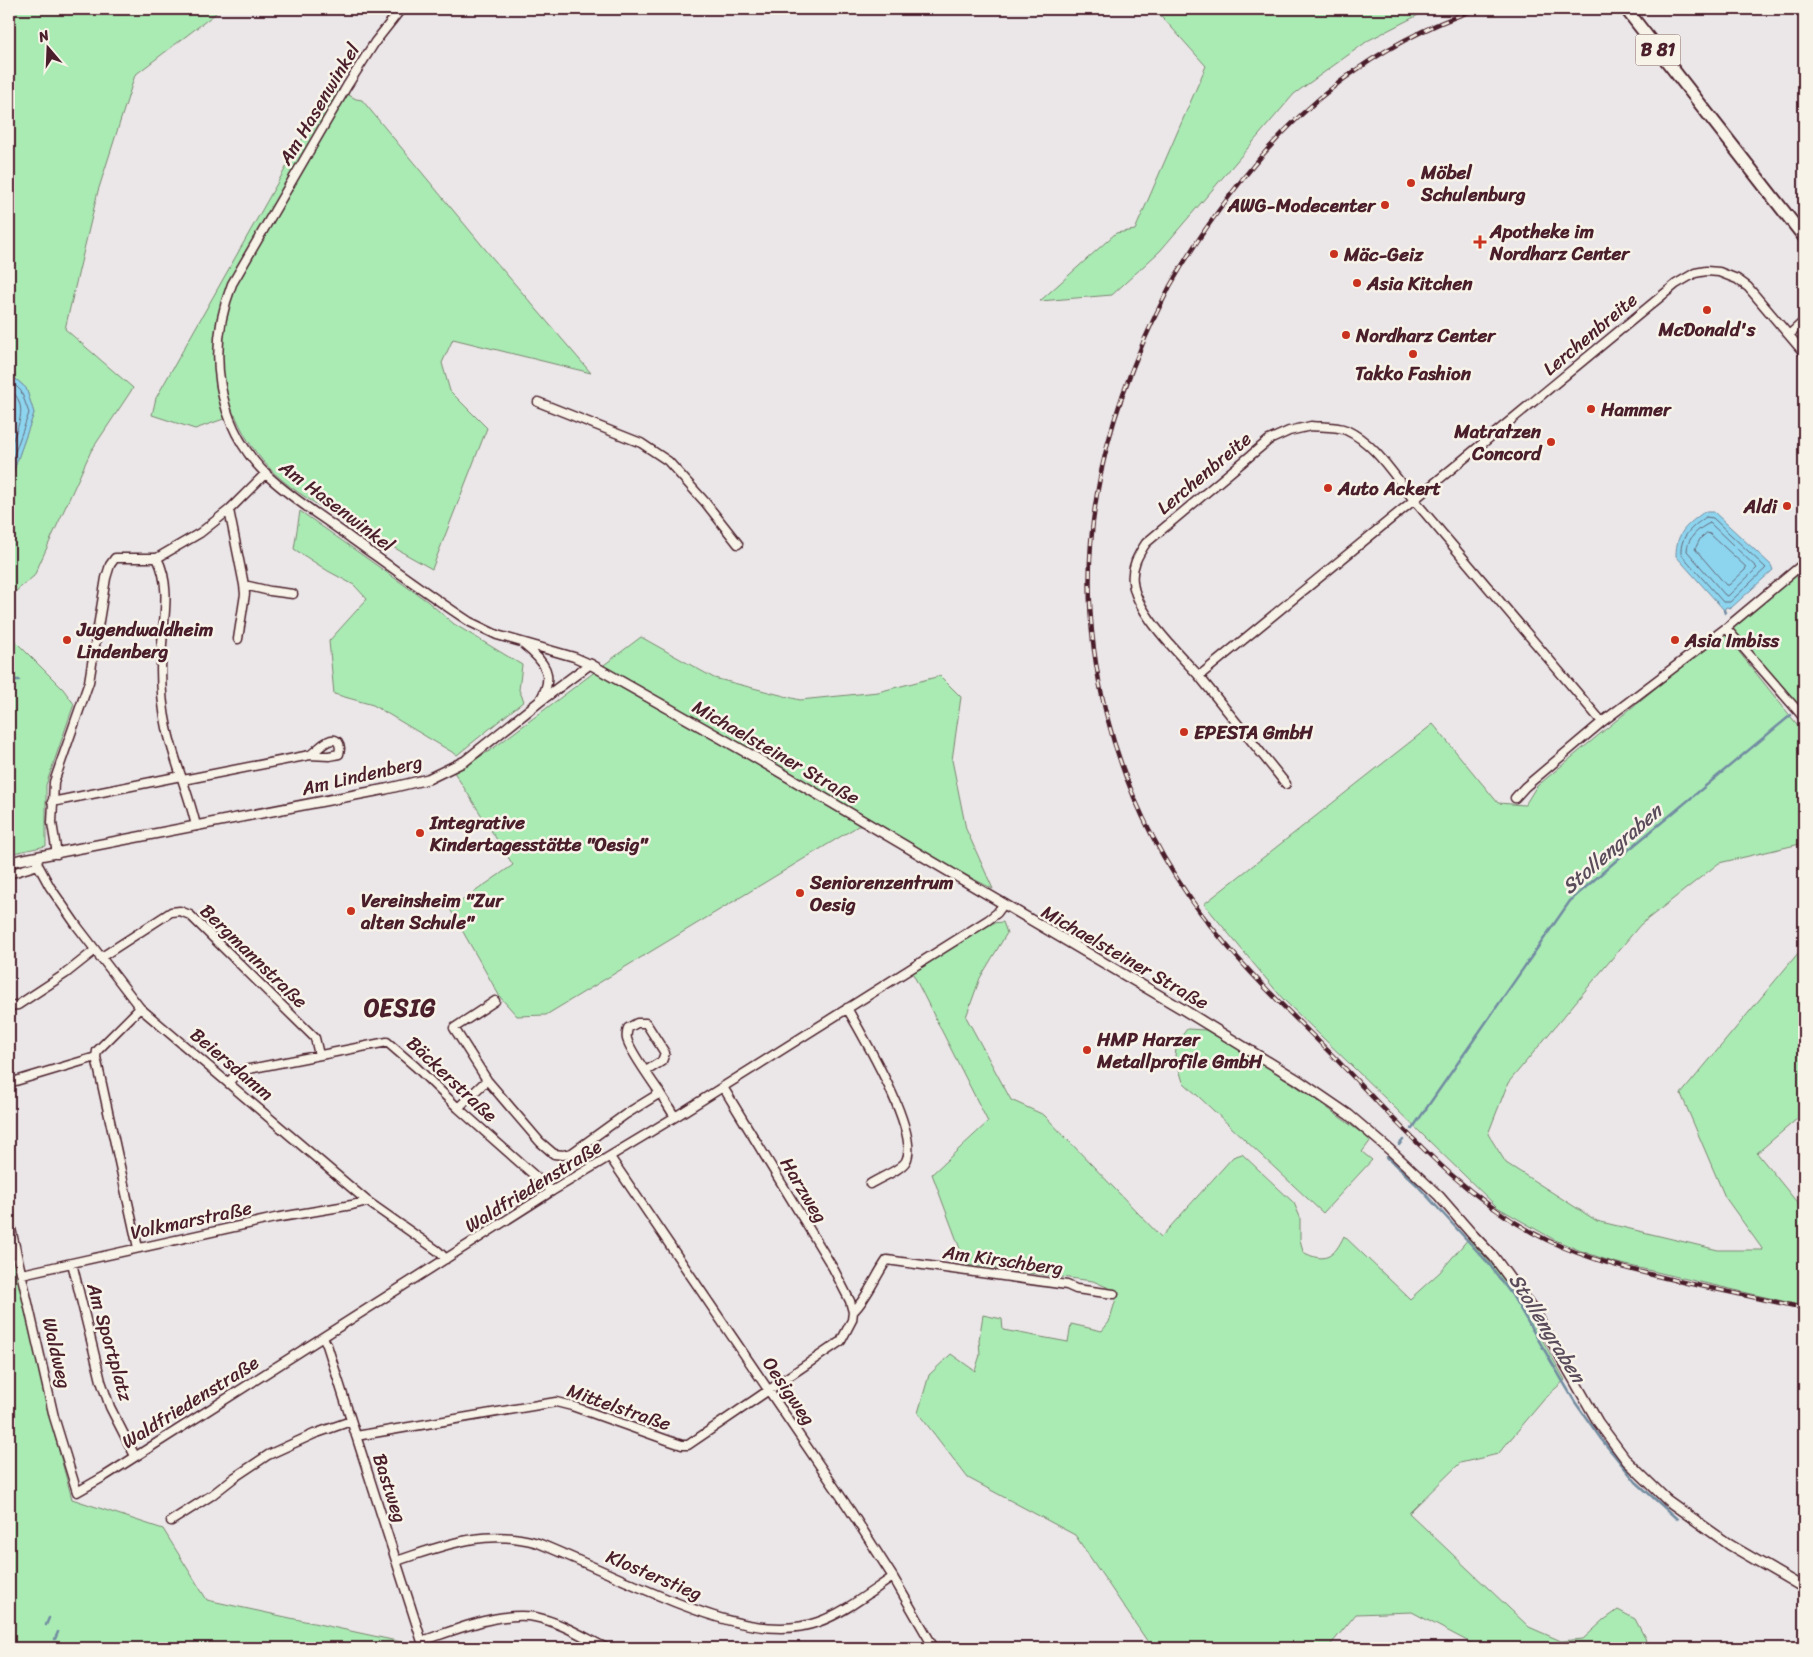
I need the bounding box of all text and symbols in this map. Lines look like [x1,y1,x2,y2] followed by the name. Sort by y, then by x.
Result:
[22,22,72,72] north arrow
[34,23,53,50] text: N
[1636,34,1680,66] road number: B 81
[269,36,369,172] street label: Am Hasenwinkel
[1420,156,1526,211] place label: Möbel Schulenburg
[1405,177,1417,189] marker: Möbel Schulenburg
[1227,189,1377,222] place label: AWG-Modecenter
[1379,199,1391,211] marker: AWG-Modecenter
[1489,215,1631,270] place label: Apotheke im Nordharz Center
[1474,236,1486,248] marker: Apotheke im Nordharz Center
[1343,238,1424,271] place label: Mäc-Geiz
[1328,248,1340,260] marker: Mäc-Geiz
[1366,267,1473,300] place label: Asia Kitchen
[1351,277,1363,289] marker: Asia Kitchen
[1535,284,1645,384] street label: Lerchenbreite
[1701,304,1713,316] marker: McDonald's
[1657,313,1757,346] place label: McDonald's
[1355,319,1497,352] place label: Nordharz Center
[1340,329,1352,341] marker: Nordharz Center
[1407,348,1419,360] marker: Takko Fashion
[1355,357,1472,390] place label: Takko Fashion
[1600,393,1672,426] place label: Hammer
[1585,403,1597,415] marker: Hammer
[1453,415,1543,470] place label: Matratzen Concord
[1149,423,1259,523] street label: Lerchenbreite
[1545,436,1557,448] marker: Matratzen Concord
[271,451,402,561] street label: Am Hasenwinkel
[1337,472,1441,505] place label: Auto Ackert
[1322,482,1334,494] marker: Auto Ackert
[1743,490,1779,523] place label: Aldi
[1781,500,1793,512] marker: Aldi
[76,613,214,668] place label: Jugendwaldheim Lindenberg
[1684,624,1781,657] place label: Asia Imbiss
[61,634,73,646] marker: Jugendwaldheim Lindenberg
[1669,634,1681,646] marker: Asia Imbiss
[686,690,866,814] street label: Michaelsteiner Straße
[1194,716,1314,749] place label: EPESTA GmbH
[1178,726,1190,738] marker: EPESTA GmbH
[297,745,426,805] street label: Am Lindenberg
[1554,794,1672,903] water label: Stollengraben
[429,806,649,861] place label: Integrative Kindertagesstätte "Oesig"
[414,827,426,839] marker: Integrative Kindertagesstätte "Oesig"
[809,866,954,921] place label: Seniorenzentrum Oesig
[360,884,504,939] place label: Vereinsheim "Zur alten Schule"
[794,887,806,899] marker: Seniorenzentrum Oesig
[192,895,316,1017] street label: Bergmannstraße
[1035,895,1215,1019] street label: Michaelsteiner Straße
[345,905,357,917] marker: Vereinsheim "Zur alten Schule"
[364,987,436,1029] district label: OESIG
[183,1019,281,1109] street label: Beiersdamm
[1096,1023,1263,1078] place label: HMP Harzer Metallprofile GmbH
[399,1028,505,1130] street label: Bäckerstraße
[1081,1044,1093,1056] marker: HMP Harzer Metallprofile GmbH
[458,1130,608,1242] street label: Waldfriedenstraße
[771,1151,837,1230] street label: Harzweg
[127,1191,255,1249] street label: Volkmarstraße
[940,1235,1066,1285] street label: Am Kirschberg
[1499,1266,1596,1392] water label: Stollengraben
[77,1278,143,1406] street label: Am Sportplatz
[33,1314,81,1392] street label: Waldweg
[115,1346,265,1458] street label: Waldfriedenstraße
[754,1350,825,1433] street label: Oesigweg
[562,1374,676,1440] street label: Mittelstraße
[363,1449,417,1527] street label: Bastweg
[601,1540,708,1610] street label: Klosterstieg

